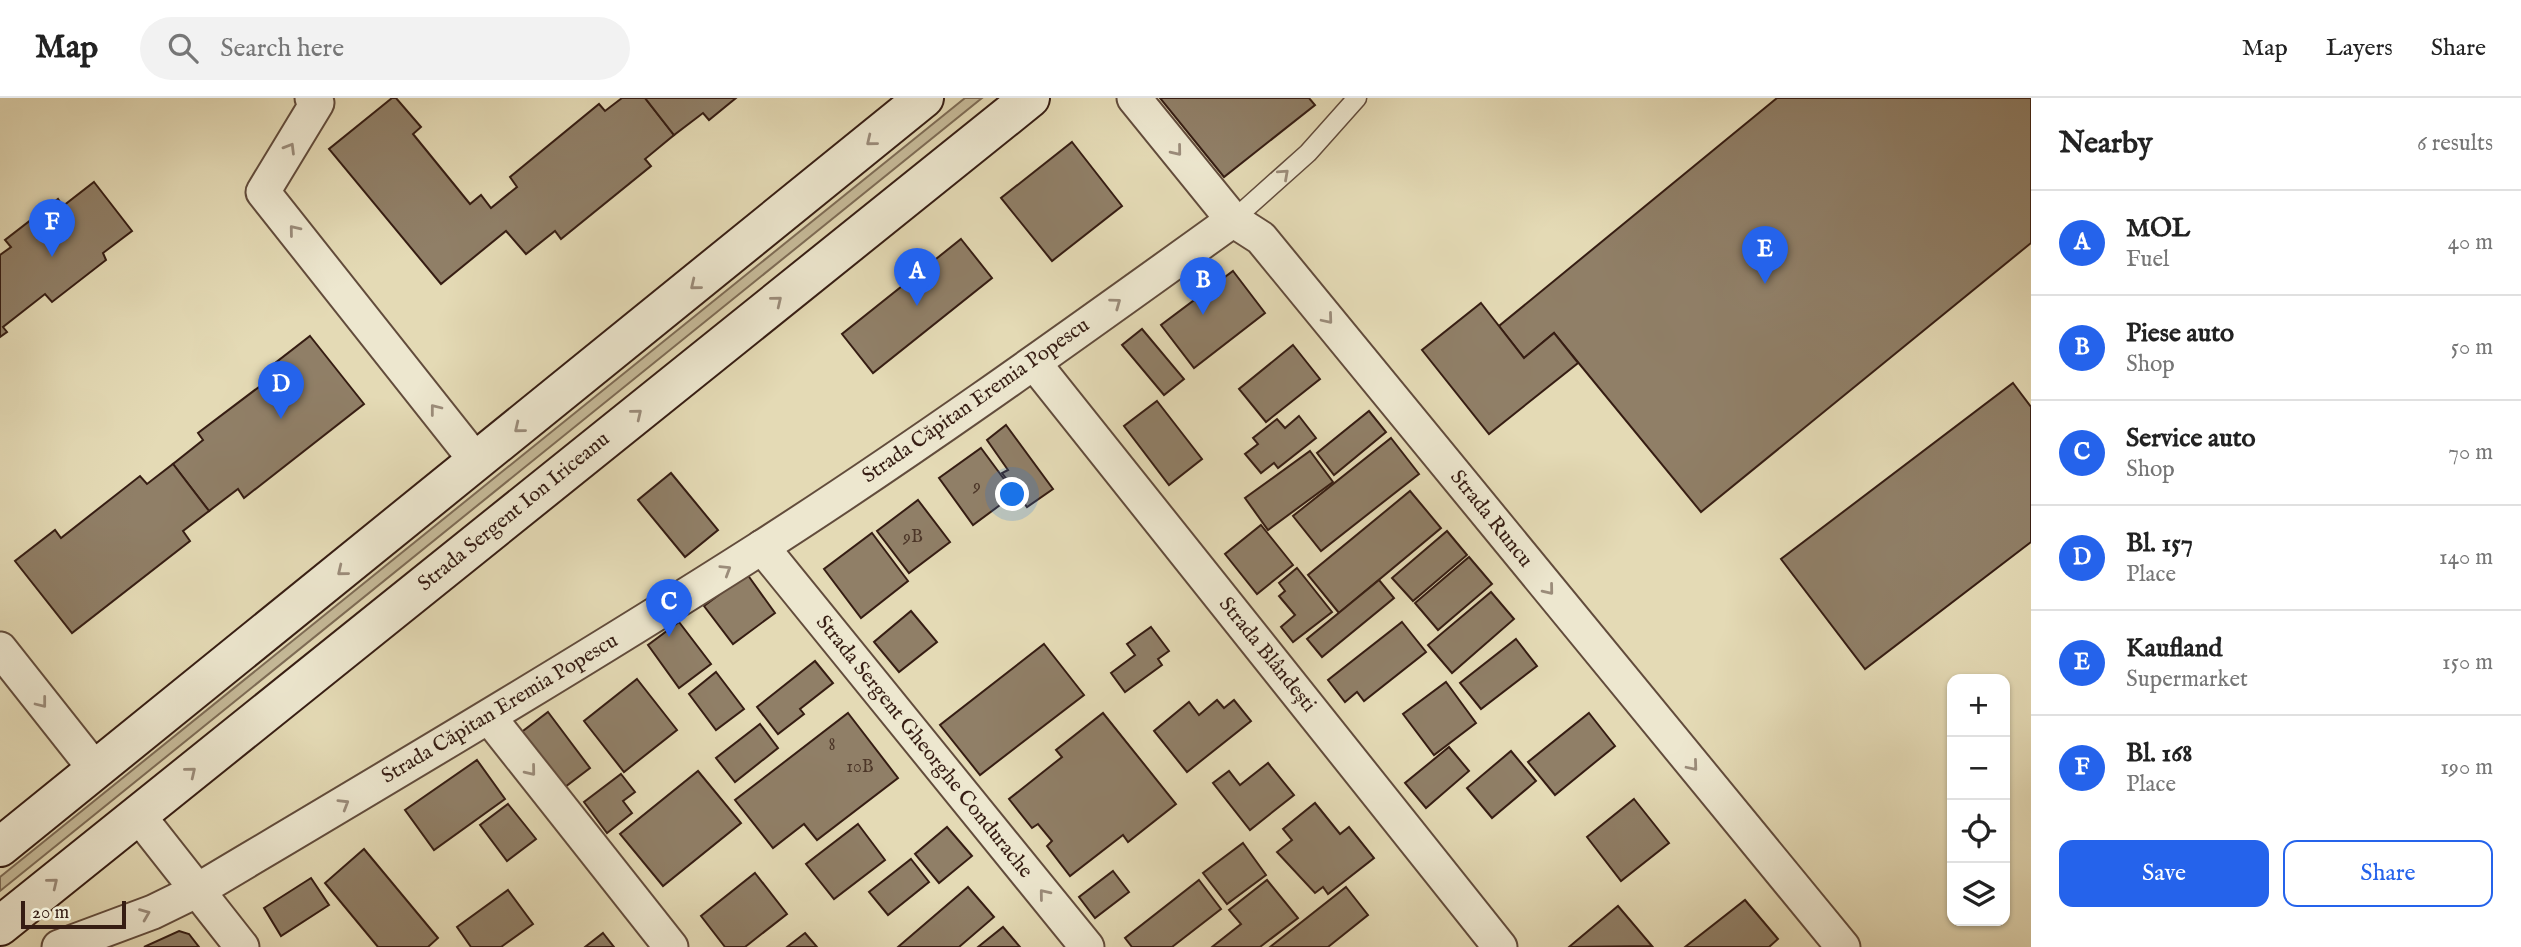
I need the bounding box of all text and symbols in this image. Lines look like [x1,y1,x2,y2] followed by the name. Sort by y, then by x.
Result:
[140,17,630,80] search box
[35,27,98,69] text: Map
[164,29,202,67] icon: search
[220,32,344,65] text: Search here
[2242,33,2288,64] text: Map
[2326,33,2393,64] text: Layers
[2431,33,2486,64] text: Share
[2059,125,2152,163] text: Nearby
[2417,129,2493,158] text: 6 results
[867,133,880,145] one-way arrow
[282,142,295,155] one-way arrow
[1168,143,1181,155] one-way arrow
[1276,170,1289,183] one-way arrow
[29,199,75,257] pin: F
[2126,212,2190,245] text: MOL
[289,225,302,237] one-way arrow
[1742,226,1788,284] pin: E
[2074,228,2090,257] text: A
[2448,228,2493,257] text: 40 m
[2126,245,2169,274] text: Fuel
[894,248,940,306] pin: A
[1180,257,1226,315] pin: B
[691,276,703,289] one-way arrow
[769,297,782,309] one-way arrow
[1108,299,1121,312] one-way arrow
[1320,310,1332,323] one-way arrow
[857,312,1095,490] street label: Strada Căpitan Eremia Popescu
[2126,317,2234,350] text: Piese auto
[2074,333,2090,362] text: B
[2451,333,2493,362] text: 50 m
[2126,350,2175,379] text: Shop
[258,361,304,419] pin: D
[430,404,443,416] one-way arrow
[629,409,642,422] one-way arrow
[514,420,526,433] one-way arrow
[2126,422,2256,455] text: Service auto
[412,426,616,598] street label: Strada Sergent Ion Iriceanu
[2074,438,2090,467] text: C
[2448,438,2493,467] text: 70 m
[2126,455,2175,484] text: Shop
[1444,465,1539,573] street label: Strada Runcu
[972,475,981,498] house number: 9
[995,477,1029,511] your location
[902,526,923,549] house number: 9B
[2126,527,2193,560] text: Bl. 157
[2073,543,2091,572] text: D
[2439,543,2493,572] text: 140 m
[2126,560,2176,589] text: Place
[337,563,349,576] one-way arrow
[718,565,731,578] one-way arrow
[646,579,692,637] pin: C
[1541,582,1554,594] one-way arrow
[1212,592,1322,718] street label: Strada Blândești
[809,610,1039,884] street label: Strada Sergent Gheorghe Condurache
[377,627,623,790] street label: Strada Căpitan Eremia Popescu
[2126,632,2222,665] text: Kaufland
[2074,648,2090,677] text: E
[2442,648,2493,677] text: 150 m
[2126,665,2248,694] text: Supermarket
[1947,674,2010,926] map controls
[1947,674,2010,737] button: +
[34,695,47,707] one-way arrow
[828,734,836,757] house number: 8
[1947,737,2010,800] button: −
[2126,737,2192,770] text: Bl. 168
[2075,753,2089,782] text: F
[2440,753,2493,782] text: 190 m
[846,756,874,779] house number: 10B
[1685,759,1698,771] one-way arrow
[523,763,536,775] one-way arrow
[182,768,195,780] one-way arrow
[2126,770,2176,799] text: Place
[336,799,349,812] one-way arrow
[1947,800,2010,863] button: locate
[2059,840,2269,907] button: Save
[2283,840,2493,907] button: Share
[1947,863,2010,926] button: layers
[46,879,58,892] one-way arrow
[1040,890,1052,903] one-way arrow
[21,898,126,930] scale bar
[32,901,69,925] text: 20 m
[139,909,151,923] one-way arrow

